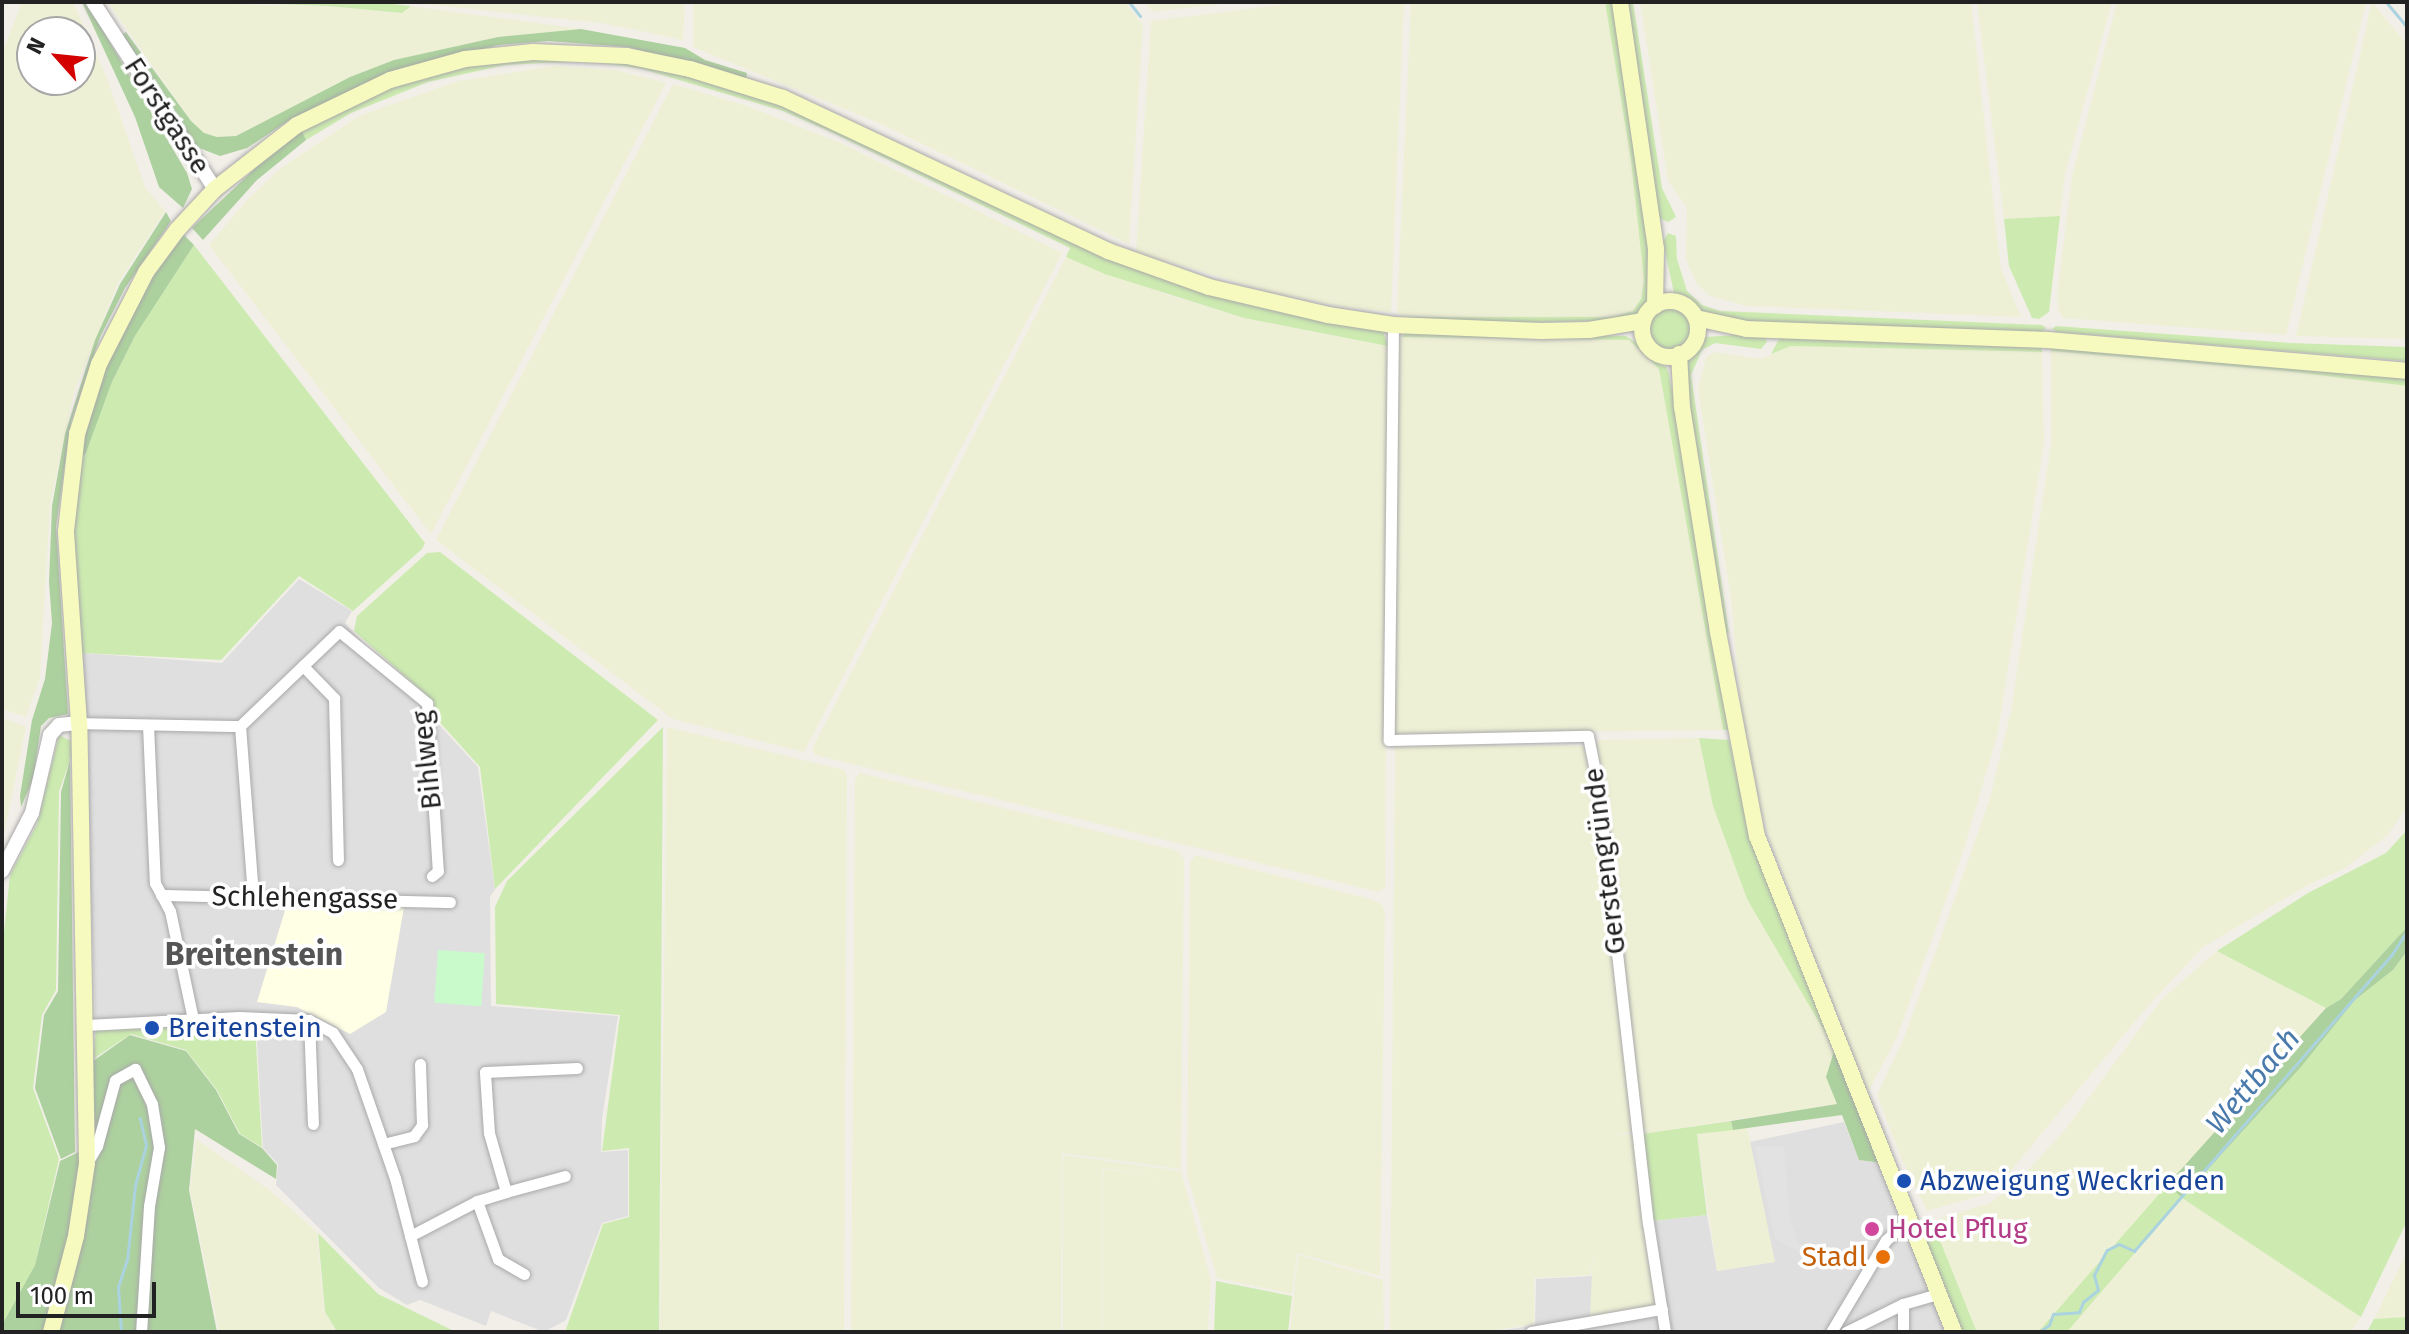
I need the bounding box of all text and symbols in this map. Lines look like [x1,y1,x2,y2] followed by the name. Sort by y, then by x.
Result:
[16,16,96,96] north arrow
[21,33,51,58] text: N
[117,51,217,181] street label: Forstgasse
[405,709,449,811] street label: Bihlweg
[1577,766,1633,956] street label: Gerstengründe
[211,880,399,916] street label: Schlehengasse
[165,935,343,973] district label: Breitenstein
[168,1011,322,1045] place label: Breitenstein
[143,1019,161,1037] marker: Breitenstein
[2198,1021,2308,1141] water label: Wettbach
[1920,1164,2225,1198] place label: Abzweigung Weckrieden
[1895,1172,1913,1190] marker: Abzweigung Weckrieden
[1888,1212,2028,1246] place label: Hotel Pflug
[1863,1220,1881,1238] marker: Hotel Pflug
[1802,1240,1867,1274] place label: Stadl
[1874,1248,1892,1266] marker: Stadl
[20,1266,160,1316] scale bar
[30,1282,94,1310] text: 100 m

